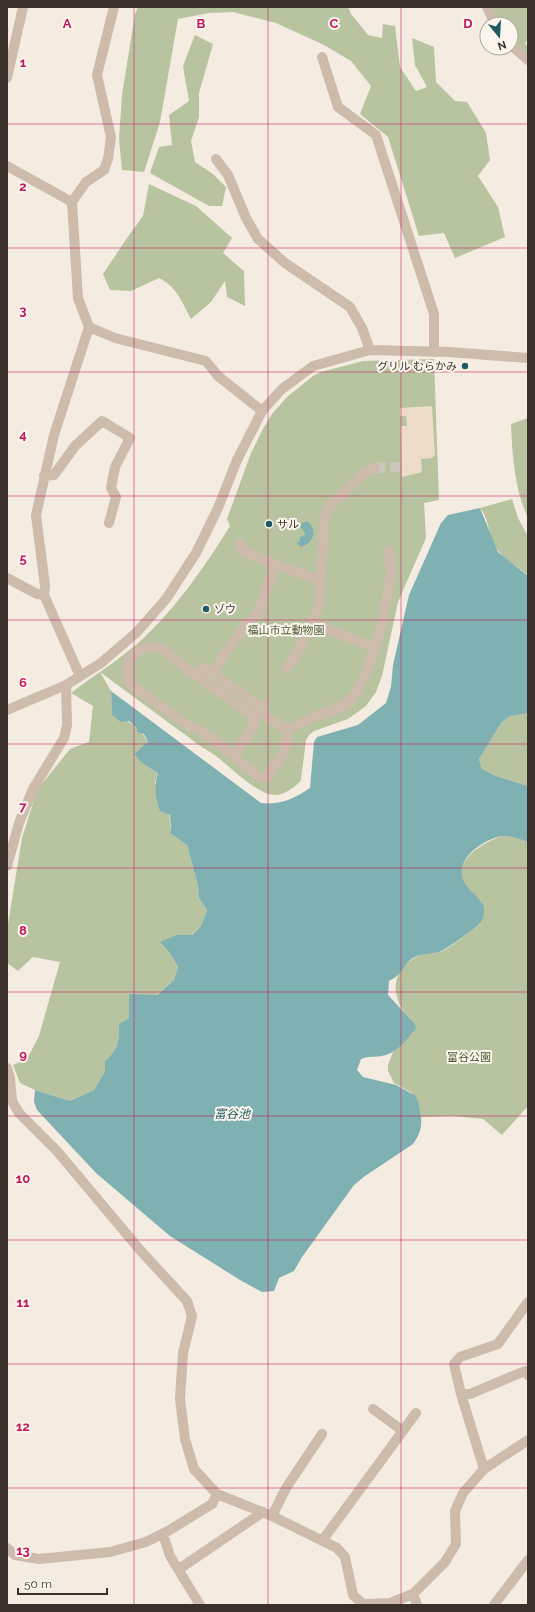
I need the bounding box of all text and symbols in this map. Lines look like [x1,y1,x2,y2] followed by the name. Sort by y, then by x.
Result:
[63,16,72,31] text: A
[197,16,206,31] text: B
[330,16,339,31] text: C
[463,16,473,31] text: D
[479,16,519,56] north arrow
[496,38,508,53] text: N
[20,55,27,70] text: 1
[19,179,27,194] text: 2
[19,303,27,318] text: 3
[377,360,457,373] place label: グリル むらかみ
[460,361,470,371] marker: グリル むらかみ
[19,427,27,442] text: 4
[277,518,299,531] place label: サル
[264,519,274,529] marker: サル
[19,551,27,566] text: 5
[214,603,236,616] place label: ゾウ
[201,604,211,614] marker: ゾウ
[248,624,325,637] park label: 福山市立動物園
[19,675,27,690] text: 6
[19,799,27,814] text: 7
[19,923,27,938] text: 8
[19,1047,27,1062] text: 9
[447,1051,491,1064] park label: 富谷公園
[214,1107,251,1121] water label: 富谷池
[16,1171,30,1186] text: 10
[17,1295,30,1310] text: 11
[16,1419,30,1434] text: 12
[16,1543,30,1558] text: 13
[18,1570,107,1596] scale bar
[24,1577,52,1591] text: 50 m

